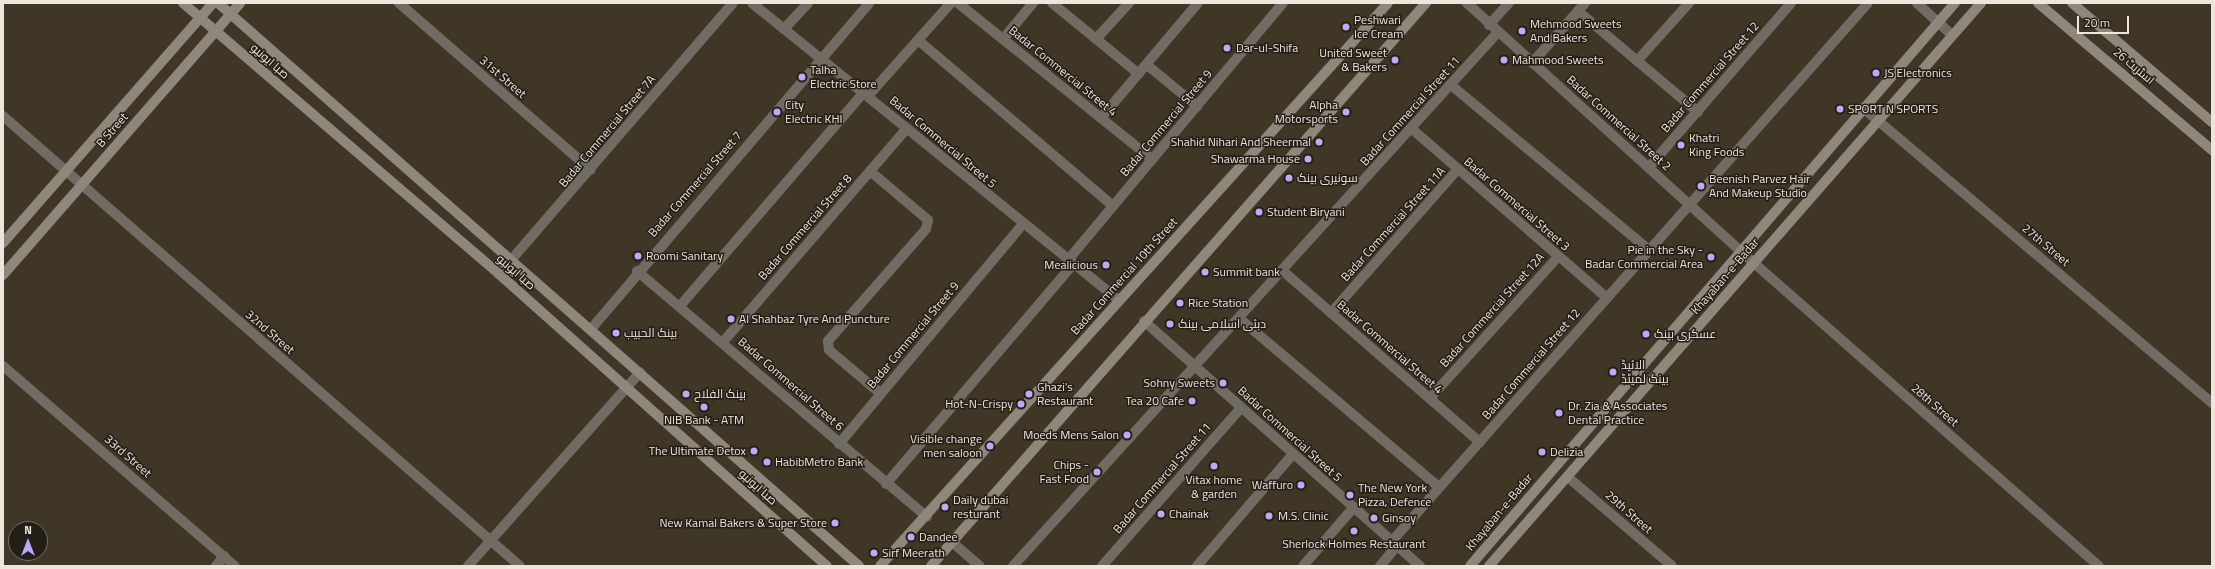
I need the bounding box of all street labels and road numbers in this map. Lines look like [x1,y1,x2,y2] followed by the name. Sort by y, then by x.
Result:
[1658,19,1762,135] street label: Badar Commercial Street 12
[1006,23,1120,119] street label: Badar Commercial Street 4
[248,40,292,82] street label: صبا ایونیو
[2110,45,2158,87] street label: اسٹریٹ 26
[477,53,529,101] street label: 31st Street
[1357,54,1463,168] street label: Badar Commercial Street 11
[1117,67,1215,179] street label: Badar Commercial Street 9
[556,72,658,190] street label: Badar Commercial Street 7A
[1564,72,1674,174] street label: Badar Commercial Street 2
[887,93,999,191] street label: Badar Commercial Street 5
[93,110,131,150] street label: B Street
[645,128,745,240] street label: Badar Commercial Street 7
[1461,154,1573,254] street label: Badar Commercial Street 3
[1338,164,1448,284] street label: Badar Commercial Street 11A
[755,171,855,283] street label: Badar Commercial Street 8
[1068,215,1180,337] street label: Badar Commercial 10th Street
[2019,221,2073,269] street label: 27th Street
[1688,235,1762,317] street label: Khayaban-e-Badar
[1437,250,1547,370] street label: Badar Commercial Street 12A
[494,251,538,293] street label: صبا ایونیو
[864,279,962,391] street label: Badar Commercial Street 9
[1334,297,1446,397] street label: Badar Commercial Street 4
[1479,306,1583,422] street label: Badar Commercial Street 12
[243,307,297,357] street label: 32nd Street
[735,334,847,434] street label: Badar Commercial Street 6
[1909,381,1961,429] street label: 28th Street
[1235,383,1345,485] street label: Badar Commercial Street 5
[1110,420,1214,536] street label: Badar Commercial Street 11
[102,432,154,480] street label: 33rd Street
[736,466,780,508] street label: صبا ایونیو
[1463,471,1535,553] street label: Khayaban-e-Badar
[1603,488,1655,536] street label: 29th Street

